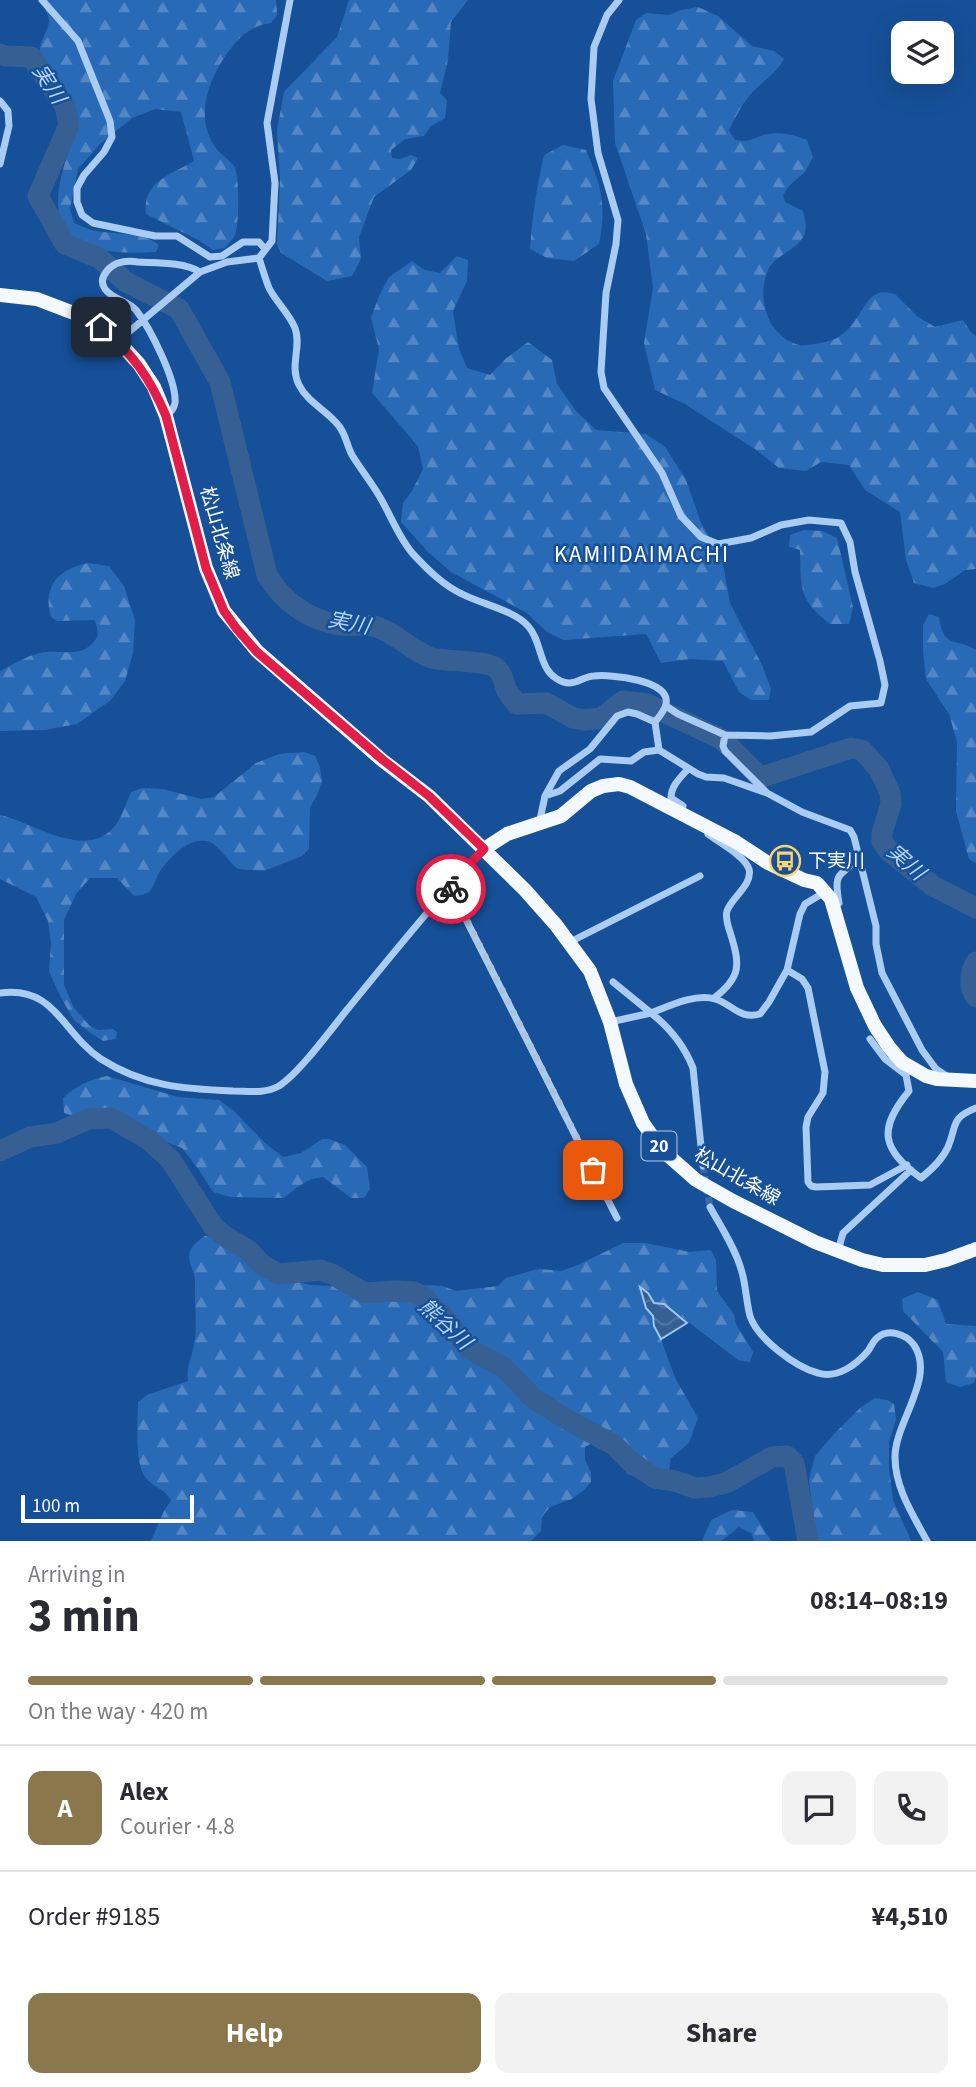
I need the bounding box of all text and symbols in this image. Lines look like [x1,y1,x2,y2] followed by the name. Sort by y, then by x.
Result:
[891,21,954,84] map controls
[891,21,954,84] button: layers
[25,58,74,111] water label: 実川
[71,297,131,357] pin
[82,308,120,346] icon: home
[193,484,245,582] street label: 松山北条線
[554,538,730,571] district label: KAMIIDAIMACHI
[326,604,374,642] water label: 実川
[880,837,933,888] water label: 実川
[768,844,802,878] bus stop icon: 下実川
[808,848,865,875] place label: 下実川
[416,854,486,924] courier
[432,870,470,908] icon: bike
[642,1132,676,1161] road number: 20
[563,1140,623,1200] pin
[689,1142,785,1212] street label: 松山北条線
[574,1151,612,1189] icon: bag
[412,1292,480,1358] water label: 熊谷川
[21,1492,194,1524] scale bar
[32,1493,80,1520] text: 100 m
[28,1558,126,1591] text: Arriving in
[810,1582,948,1619] text: 08:14–08:19
[28,1584,140,1649] text: 3 min
[28,1695,208,1728] text: On the way · 420 m
[782,1771,856,1845] button: chat
[874,1771,948,1845] button: phone
[120,1773,169,1810] text: Alex
[58,1790,72,1827] text: A
[120,1810,235,1843] text: Courier · 4.8
[28,1898,160,1935] text: Order #9185
[872,1898,948,1935] text: ¥4,510
[28,1993,481,2073] button: Help
[495,1993,948,2073] button: Share

